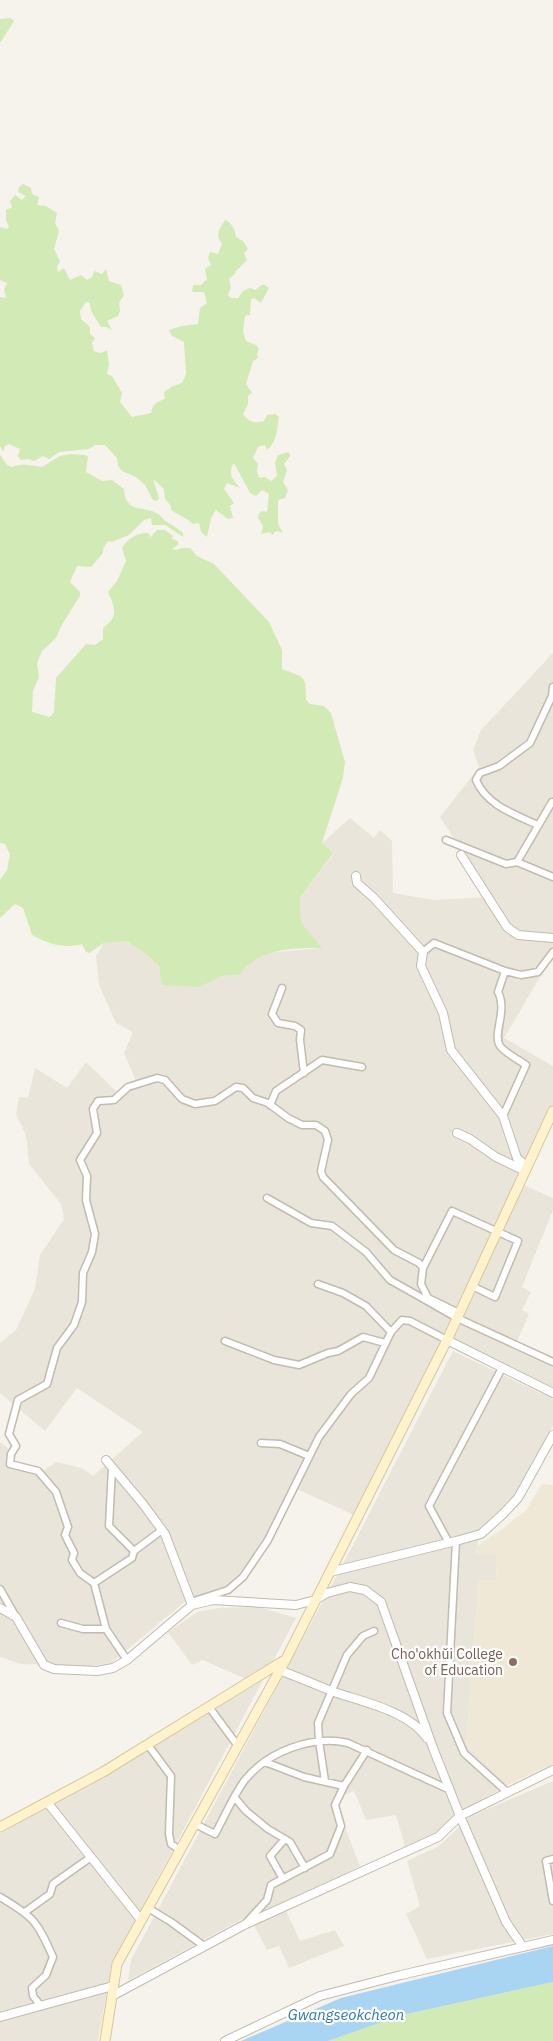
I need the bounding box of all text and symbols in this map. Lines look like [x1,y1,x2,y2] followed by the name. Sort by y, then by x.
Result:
[391,1645,503,1679] place label: Cho'okhŭi College of Education
[507,1656,519,1668] marker: Cho'okhŭi College of Education
[288,2005,404,2024] water label: Gwangseokcheon

